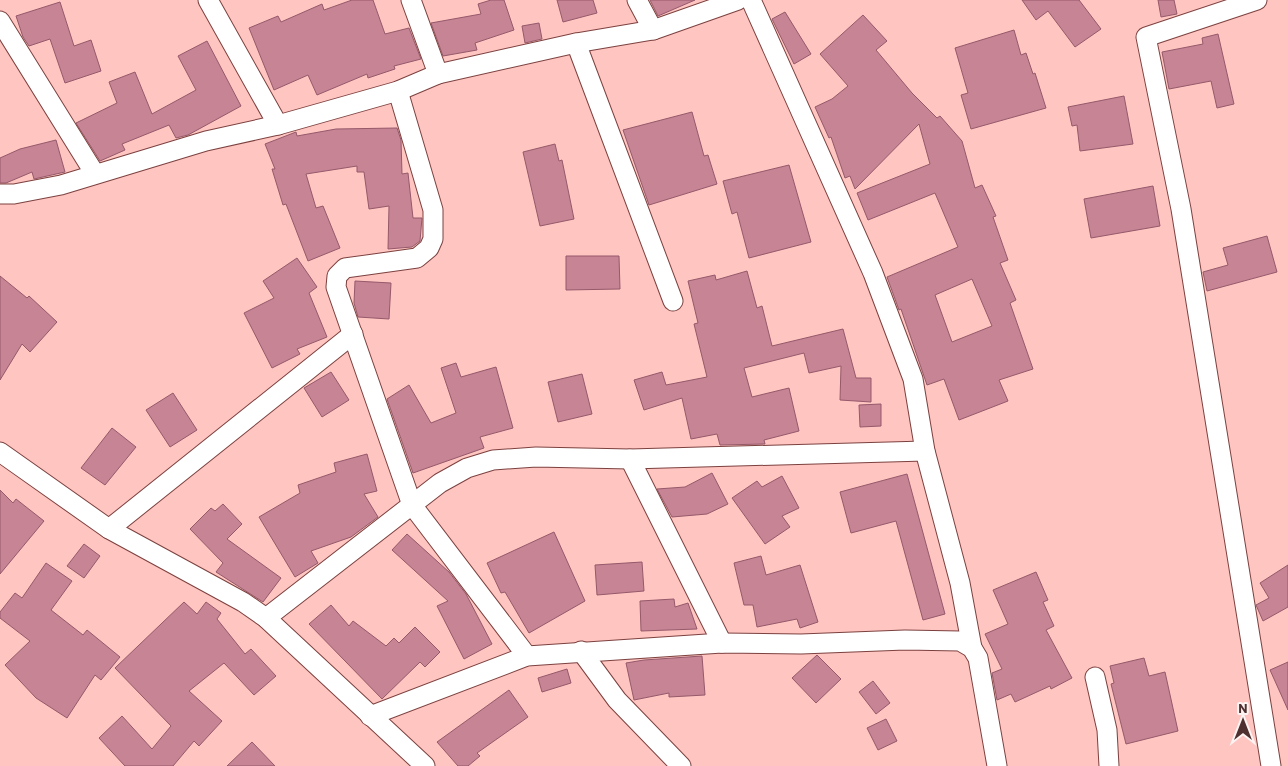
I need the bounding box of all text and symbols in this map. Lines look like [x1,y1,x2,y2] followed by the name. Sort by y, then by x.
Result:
[1218,696,1268,746] north arrow
[1238,699,1248,716] text: N

